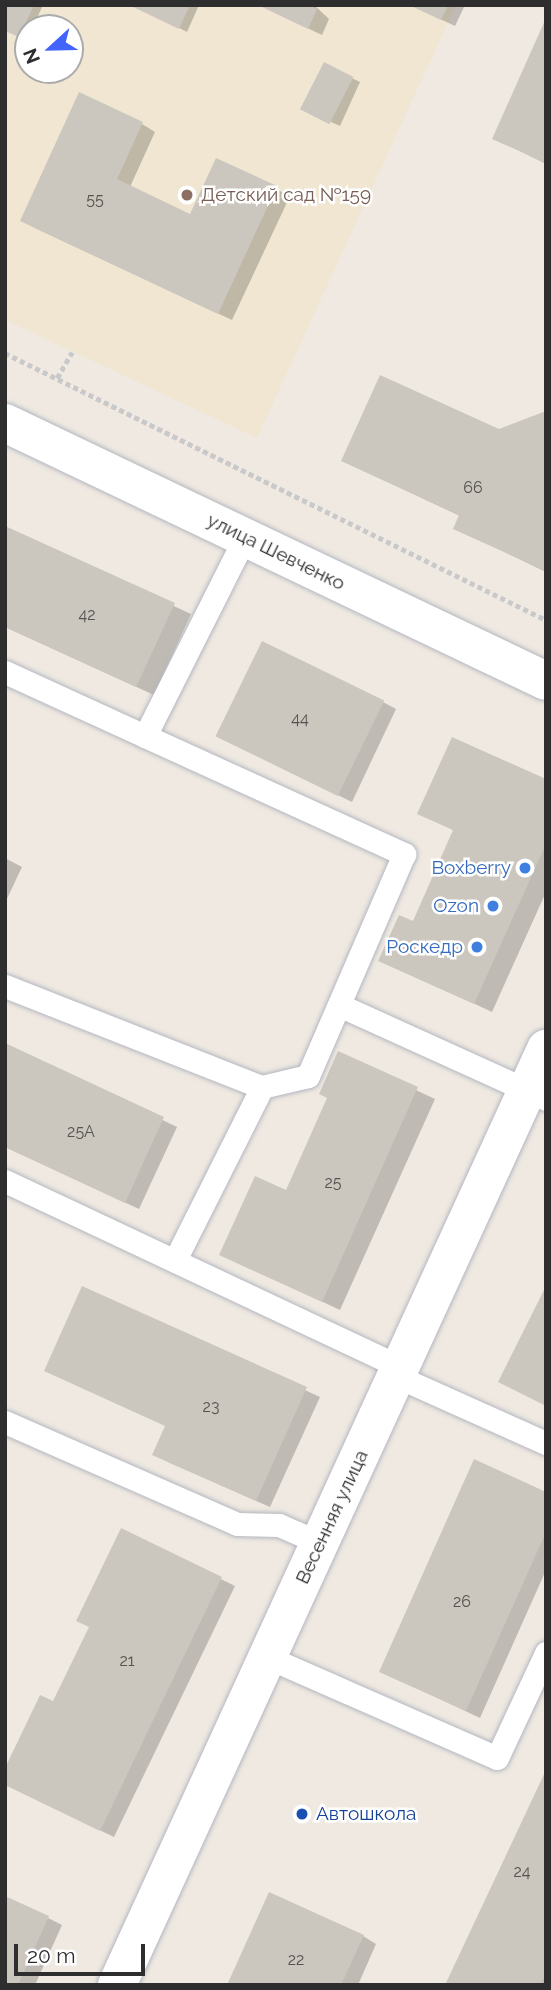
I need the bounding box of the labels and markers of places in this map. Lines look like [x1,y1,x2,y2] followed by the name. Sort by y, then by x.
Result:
[201,184,371,206] place label: Детский сад №159
[179,187,195,203] marker: Детский сад №159
[431,857,511,879] place label: Boxberry
[517,860,533,876] marker: Boxberry
[433,895,479,917] place label: Ozon
[485,898,501,914] marker: Ozon
[386,936,463,958] place label: Роскедр
[469,939,485,955] marker: Роскедр
[316,1803,416,1825] place label: Автошкола
[294,1806,310,1822] marker: Автошкола

